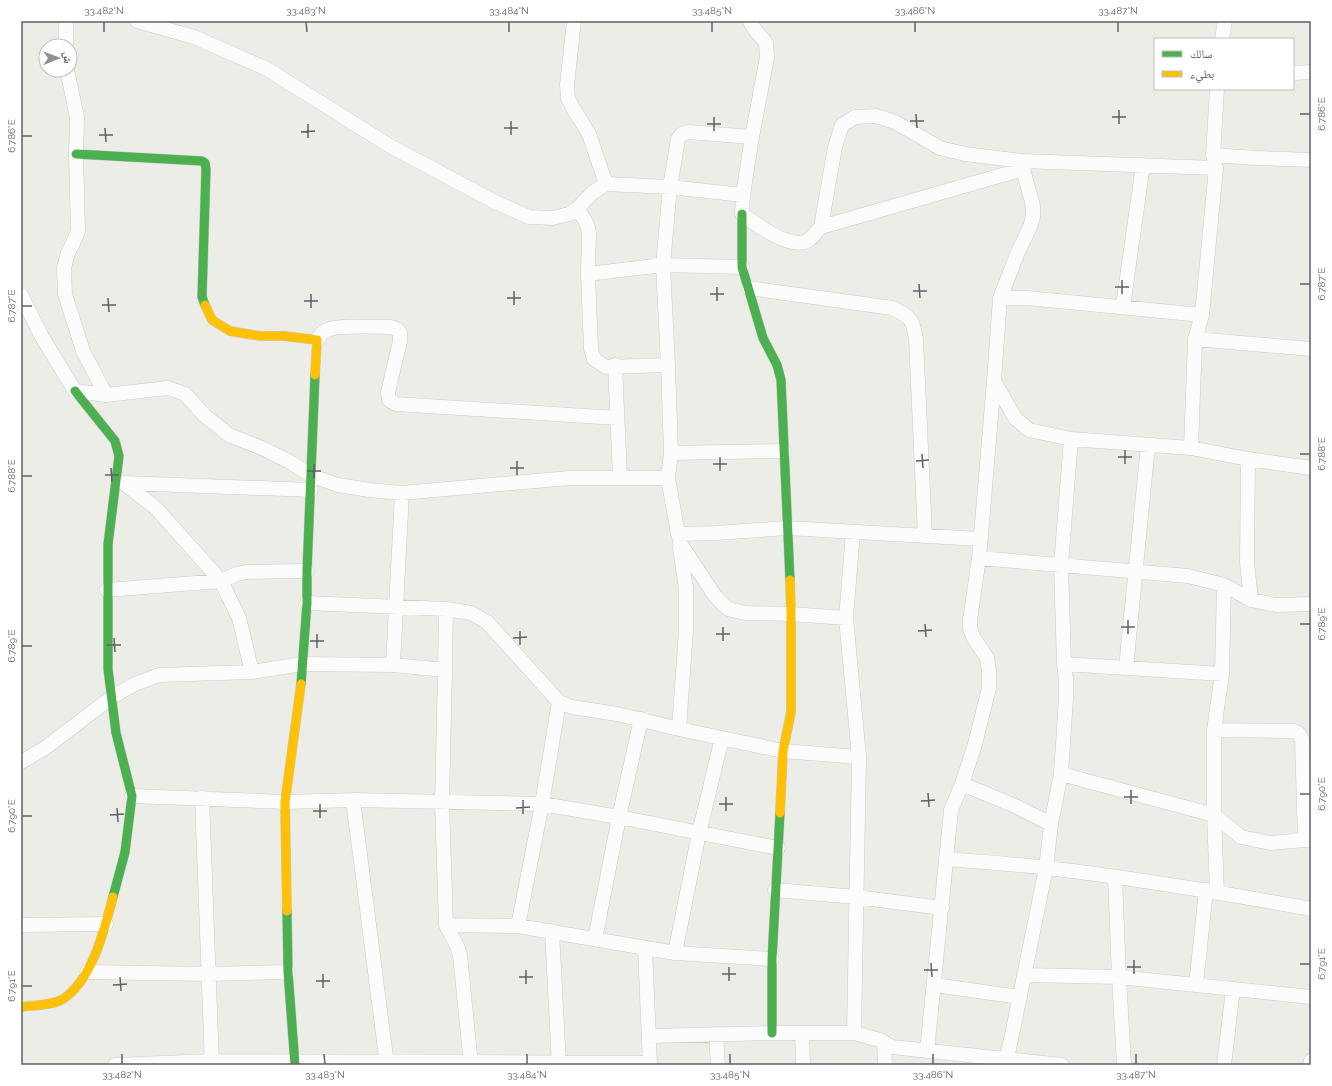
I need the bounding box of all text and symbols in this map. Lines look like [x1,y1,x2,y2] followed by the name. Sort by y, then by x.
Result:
[84,5,124,16] text: 33.482°N
[286,5,326,16] text: 33.483°N
[489,5,529,16] text: 33.484°N
[692,5,732,16] text: 33.485°N
[895,5,935,16] text: 33.486°N
[1098,5,1138,16] text: 33.487°N
[38,38,78,78] north arrow
[1154,38,1294,90] legend
[1190,47,1212,61] text: سالك
[60,52,74,64] text: ش
[1190,67,1214,84] text: بطيء
[1316,97,1327,131] text: 6.786°E
[6,119,17,153] text: 6.786°E
[1316,267,1327,301] text: 6.787°E
[6,289,17,323] text: 6.787°E
[1316,437,1327,471] text: 6.788°E
[6,459,17,493] text: 6.788°E
[1316,607,1327,641] text: 6.789°E
[6,629,17,663] text: 6.789°E
[1316,777,1327,811] text: 6.790°E
[6,799,17,833] text: 6.790°E
[1316,948,1327,980] text: 6.791°E
[6,970,17,1002] text: 6.791°E
[102,1069,142,1080] text: 33.482°N
[305,1069,345,1080] text: 33.483°N
[507,1069,547,1080] text: 33.484°N
[710,1069,750,1080] text: 33.485°N
[913,1069,953,1080] text: 33.486°N
[1116,1069,1156,1080] text: 33.487°N

